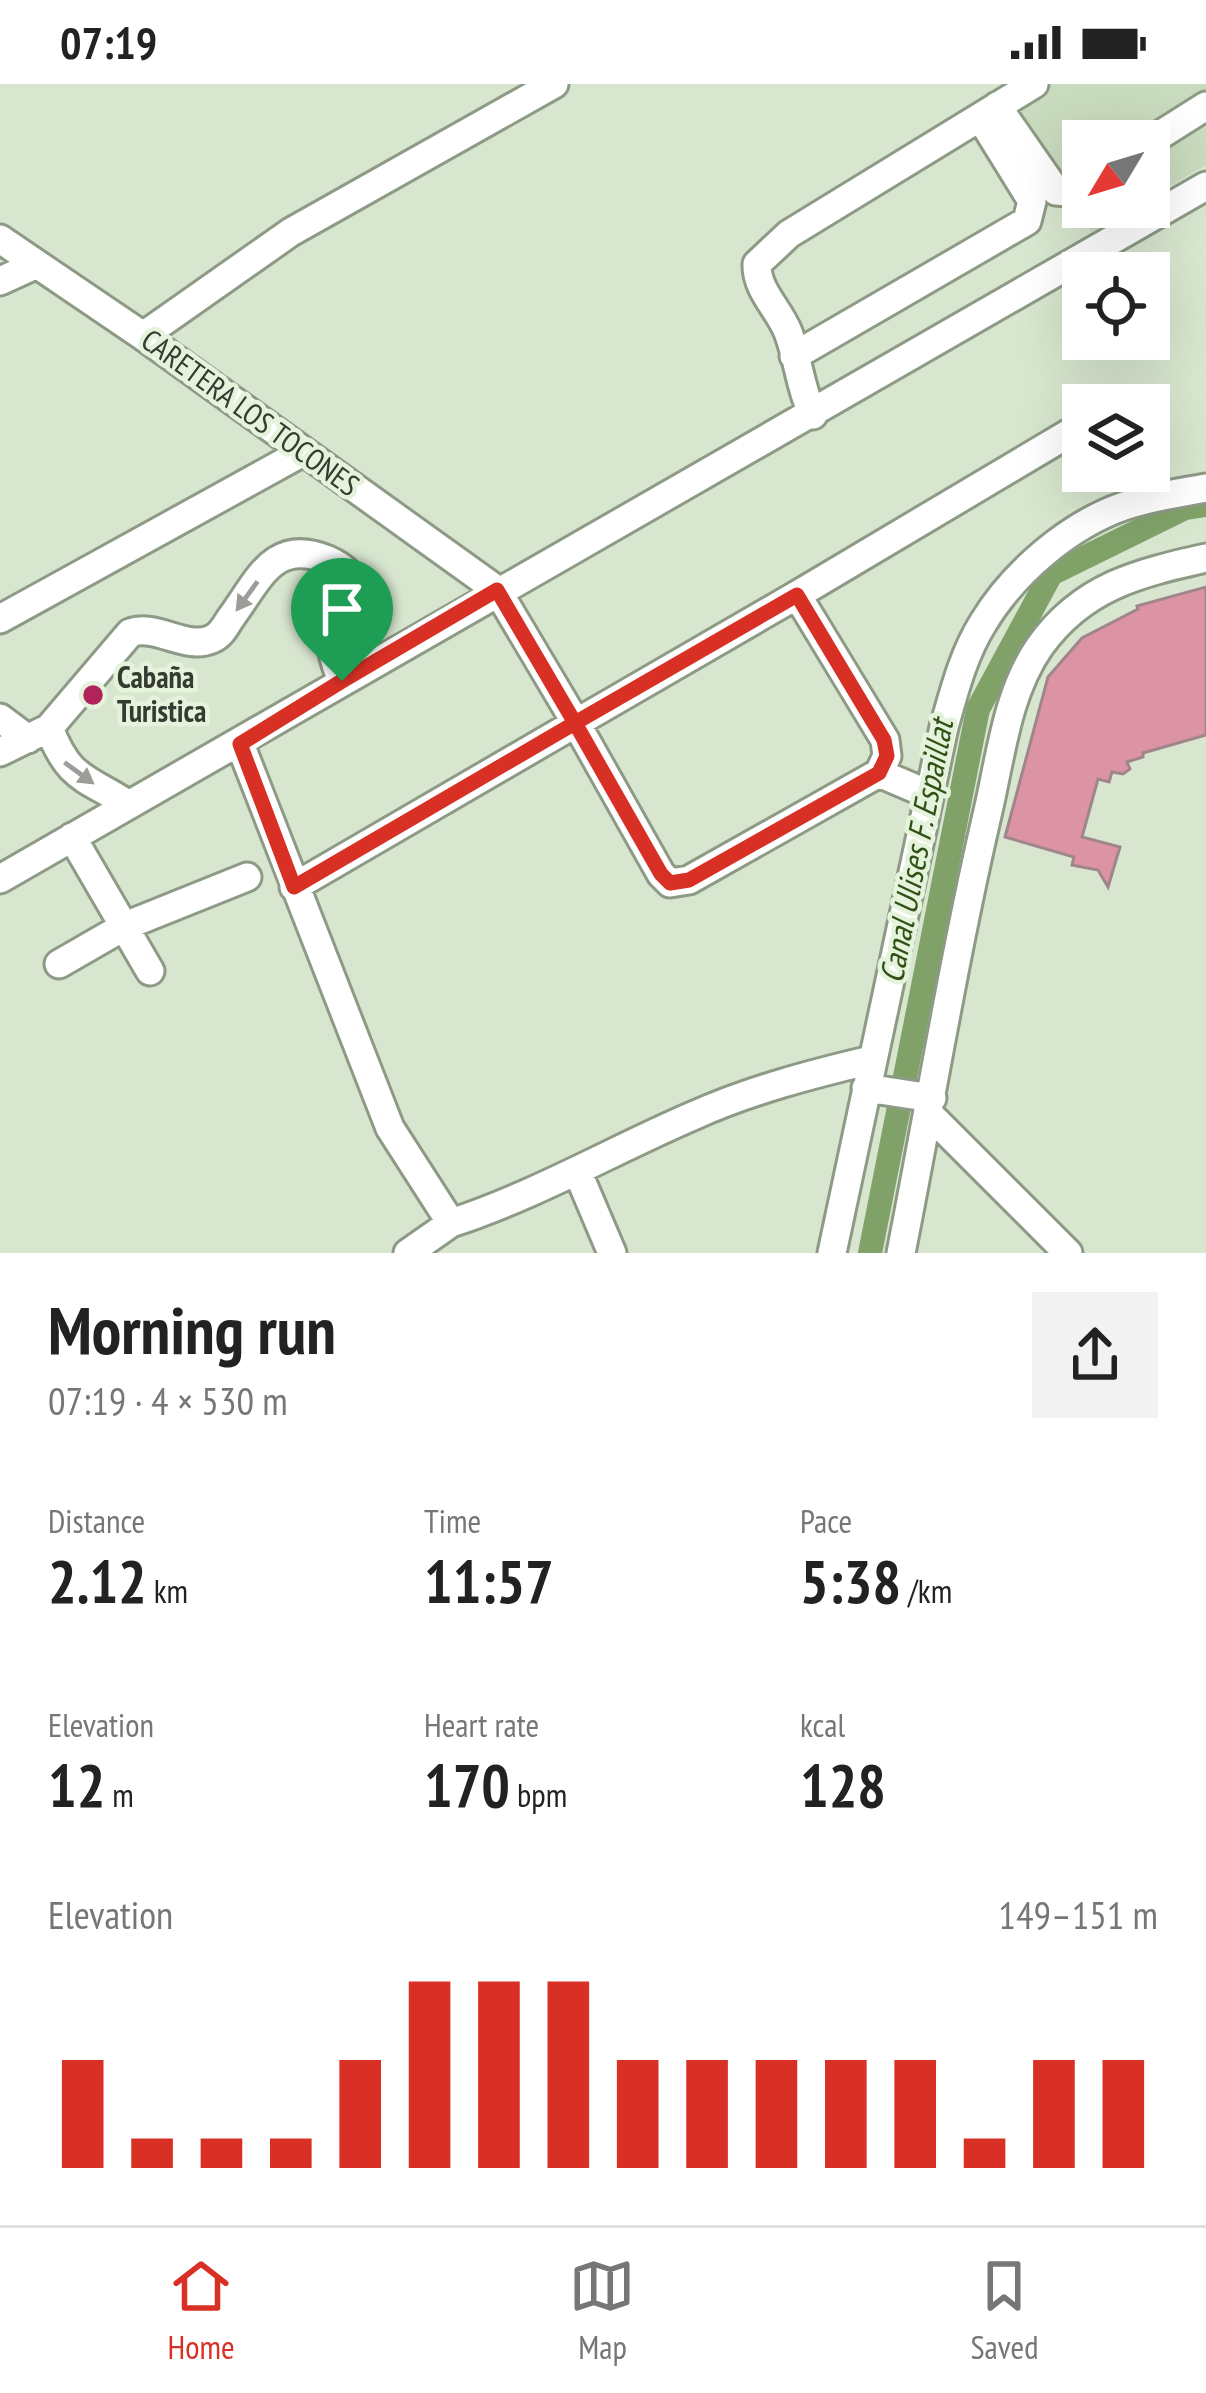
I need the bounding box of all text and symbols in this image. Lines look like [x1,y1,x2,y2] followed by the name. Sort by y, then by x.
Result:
[60,13,157,71] text: 07:19
[1062,120,1170,228] north arrow
[1062,120,1170,492] map controls
[1062,252,1170,360] button: locate
[134,320,367,504] street label: CARETERA LOS TOCONES
[1062,384,1170,492] button: layers
[291,558,393,681] pin
[309,576,375,642] icon: arrive
[236,580,259,612] one-way arrow
[117,657,206,730] place label: Cabaña Turistica
[80,682,106,708] marker: Cabaña Turistica
[869,712,963,986] water label: Canal Ulises F. Espaillat
[63,761,95,785] one-way arrow
[48,1287,336,1372] text: Morning run
[1032,1292,1158,1418] button: share
[48,1375,288,1426] text: 07:19 · 4 × 530 m
[48,1499,145,1542] text: Distance
[424,1499,481,1542] text: Time
[800,1499,852,1542] text: Pace
[48,1542,147,1620] text: 2.12
[424,1542,554,1620] text: 11:57
[800,1542,901,1620] text: 5:38
[147,1569,188,1612] text: km
[901,1569,952,1612] text: /km
[48,1703,154,1746] text: Elevation
[424,1703,539,1746] text: Heart rate
[800,1703,845,1746] text: kcal
[48,1746,105,1824] text: 12
[424,1746,510,1824] text: 170
[800,1746,886,1824] text: 128
[105,1773,134,1816] text: m
[510,1773,567,1816] text: bpm
[48,1889,173,1940] text: Elevation
[998,1889,1158,1940] text: 149–151 m
[167,2253,235,2368] tab: Home
[569,2253,635,2368] tab: Map
[970,2253,1038,2368] tab: Saved

